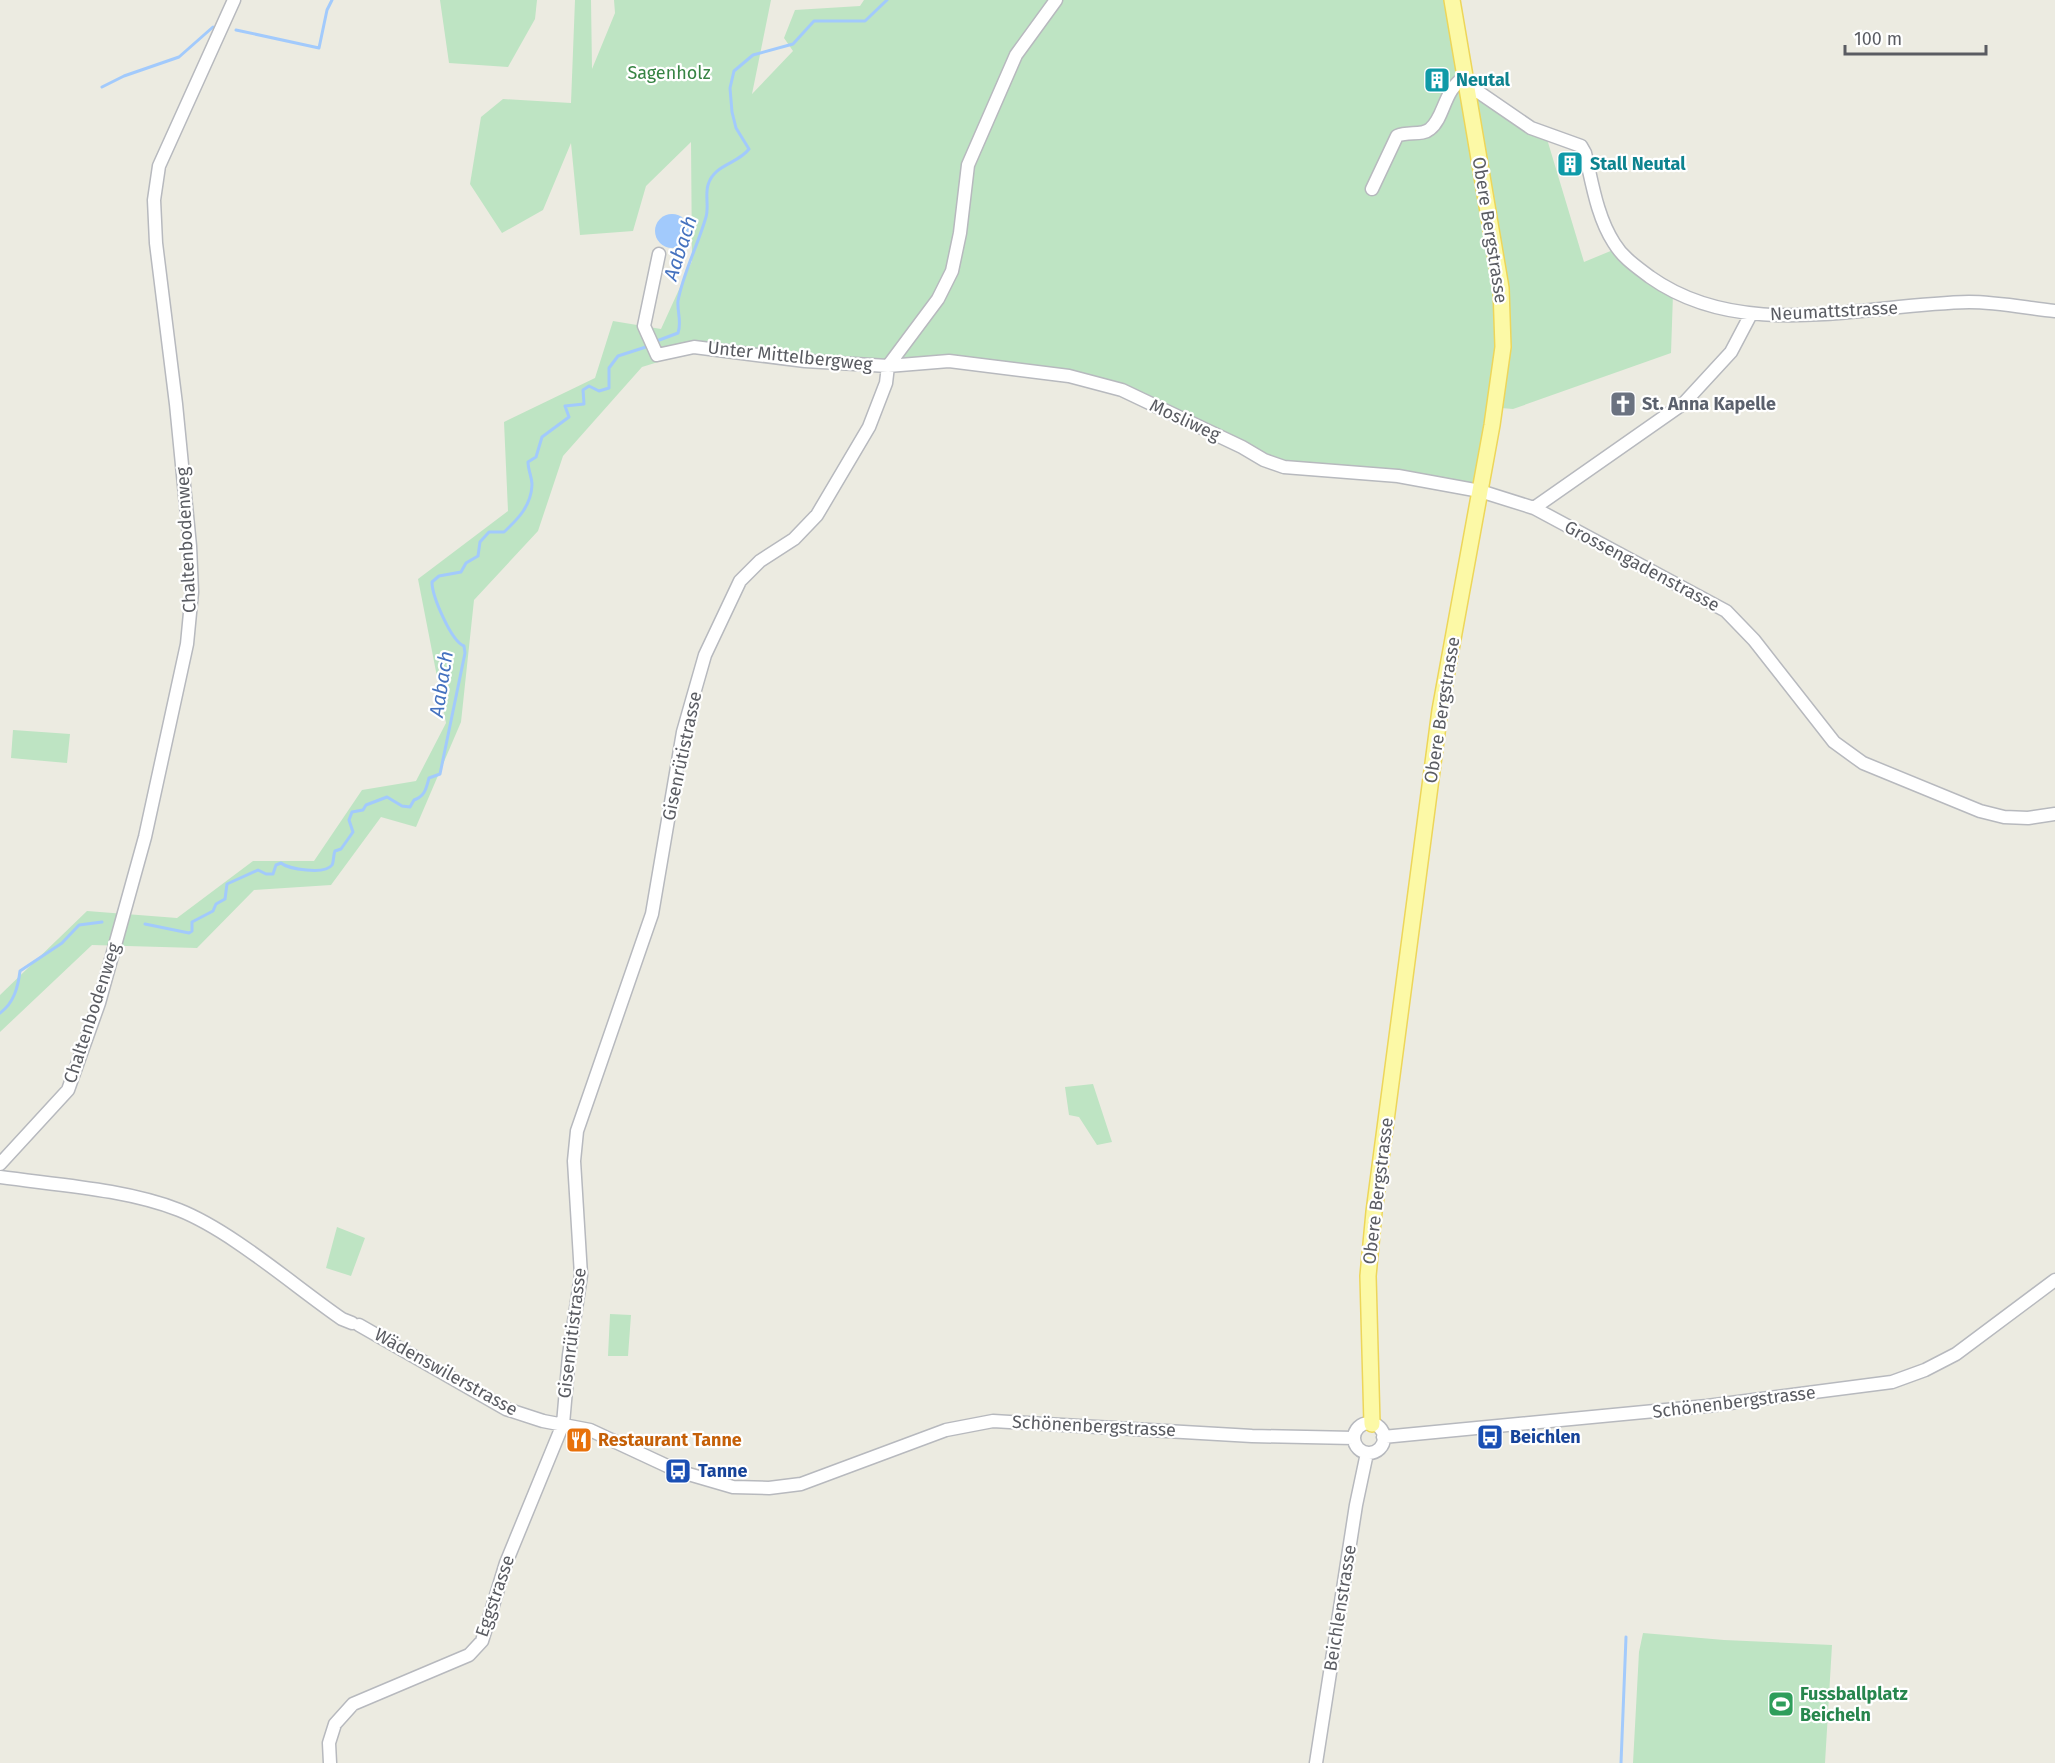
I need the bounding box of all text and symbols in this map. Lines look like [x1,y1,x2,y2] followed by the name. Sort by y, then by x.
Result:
[1845,18,1986,56] scale bar
[1854,28,1902,50] text: 100 m
[627,62,711,84] park label: Sagenholz
[1422,65,1452,95] building icon: Neutal
[1456,69,1511,91] place label: Neutal
[1555,149,1585,179] building icon: Stall Neutal
[1590,153,1686,175] place label: Stall Neutal
[1468,155,1512,305] street label: Obere Bergstrasse
[658,213,702,284] water label: Aabach
[1769,297,1899,325] street label: Neumattstrasse
[706,336,874,376] street label: Unter Mittelbergweg
[1608,389,1638,419] church icon: St. Anna Kapelle
[1642,393,1776,415] place label: St. Anna Kapelle
[1146,394,1224,446] street label: Mosliweg
[171,466,201,614] street label: Chaltenbodenweg
[1561,516,1723,616] street label: Grossengadenstrasse
[1420,635,1464,785] street label: Obere Bergstrasse
[424,649,458,720] water label: Aabach
[658,689,706,823] street label: Gisenrütistrasse
[59,939,125,1086] street label: Chaltenbodenweg
[1358,1116,1398,1266] street label: Obere Bergstrasse
[553,1266,591,1400] street label: Gisenrütistrasse
[370,1323,522,1421] street label: Wädenswilerstrasse
[1651,1381,1817,1423] street label: Schönenbergstrasse
[1011,1411,1177,1441] street label: Schönenbergstrasse
[1475,1422,1505,1452] bus stop icon: Beichlen
[564,1425,594,1455] restaurant icon: Restaurant Tanne
[1510,1426,1581,1448] place label: Beichlen
[598,1429,742,1451] place label: Restaurant Tanne
[663,1456,693,1486] bus stop icon: Tanne
[698,1460,747,1482] place label: Tanne
[1319,1543,1361,1673] street label: Beichlenstrasse
[471,1552,519,1640] street label: Eggstrasse
[1800,1683,1908,1726] place label: Fussballplatz Beicheln
[1766,1689,1796,1719] sports icon: Fussballplatz Beicheln

